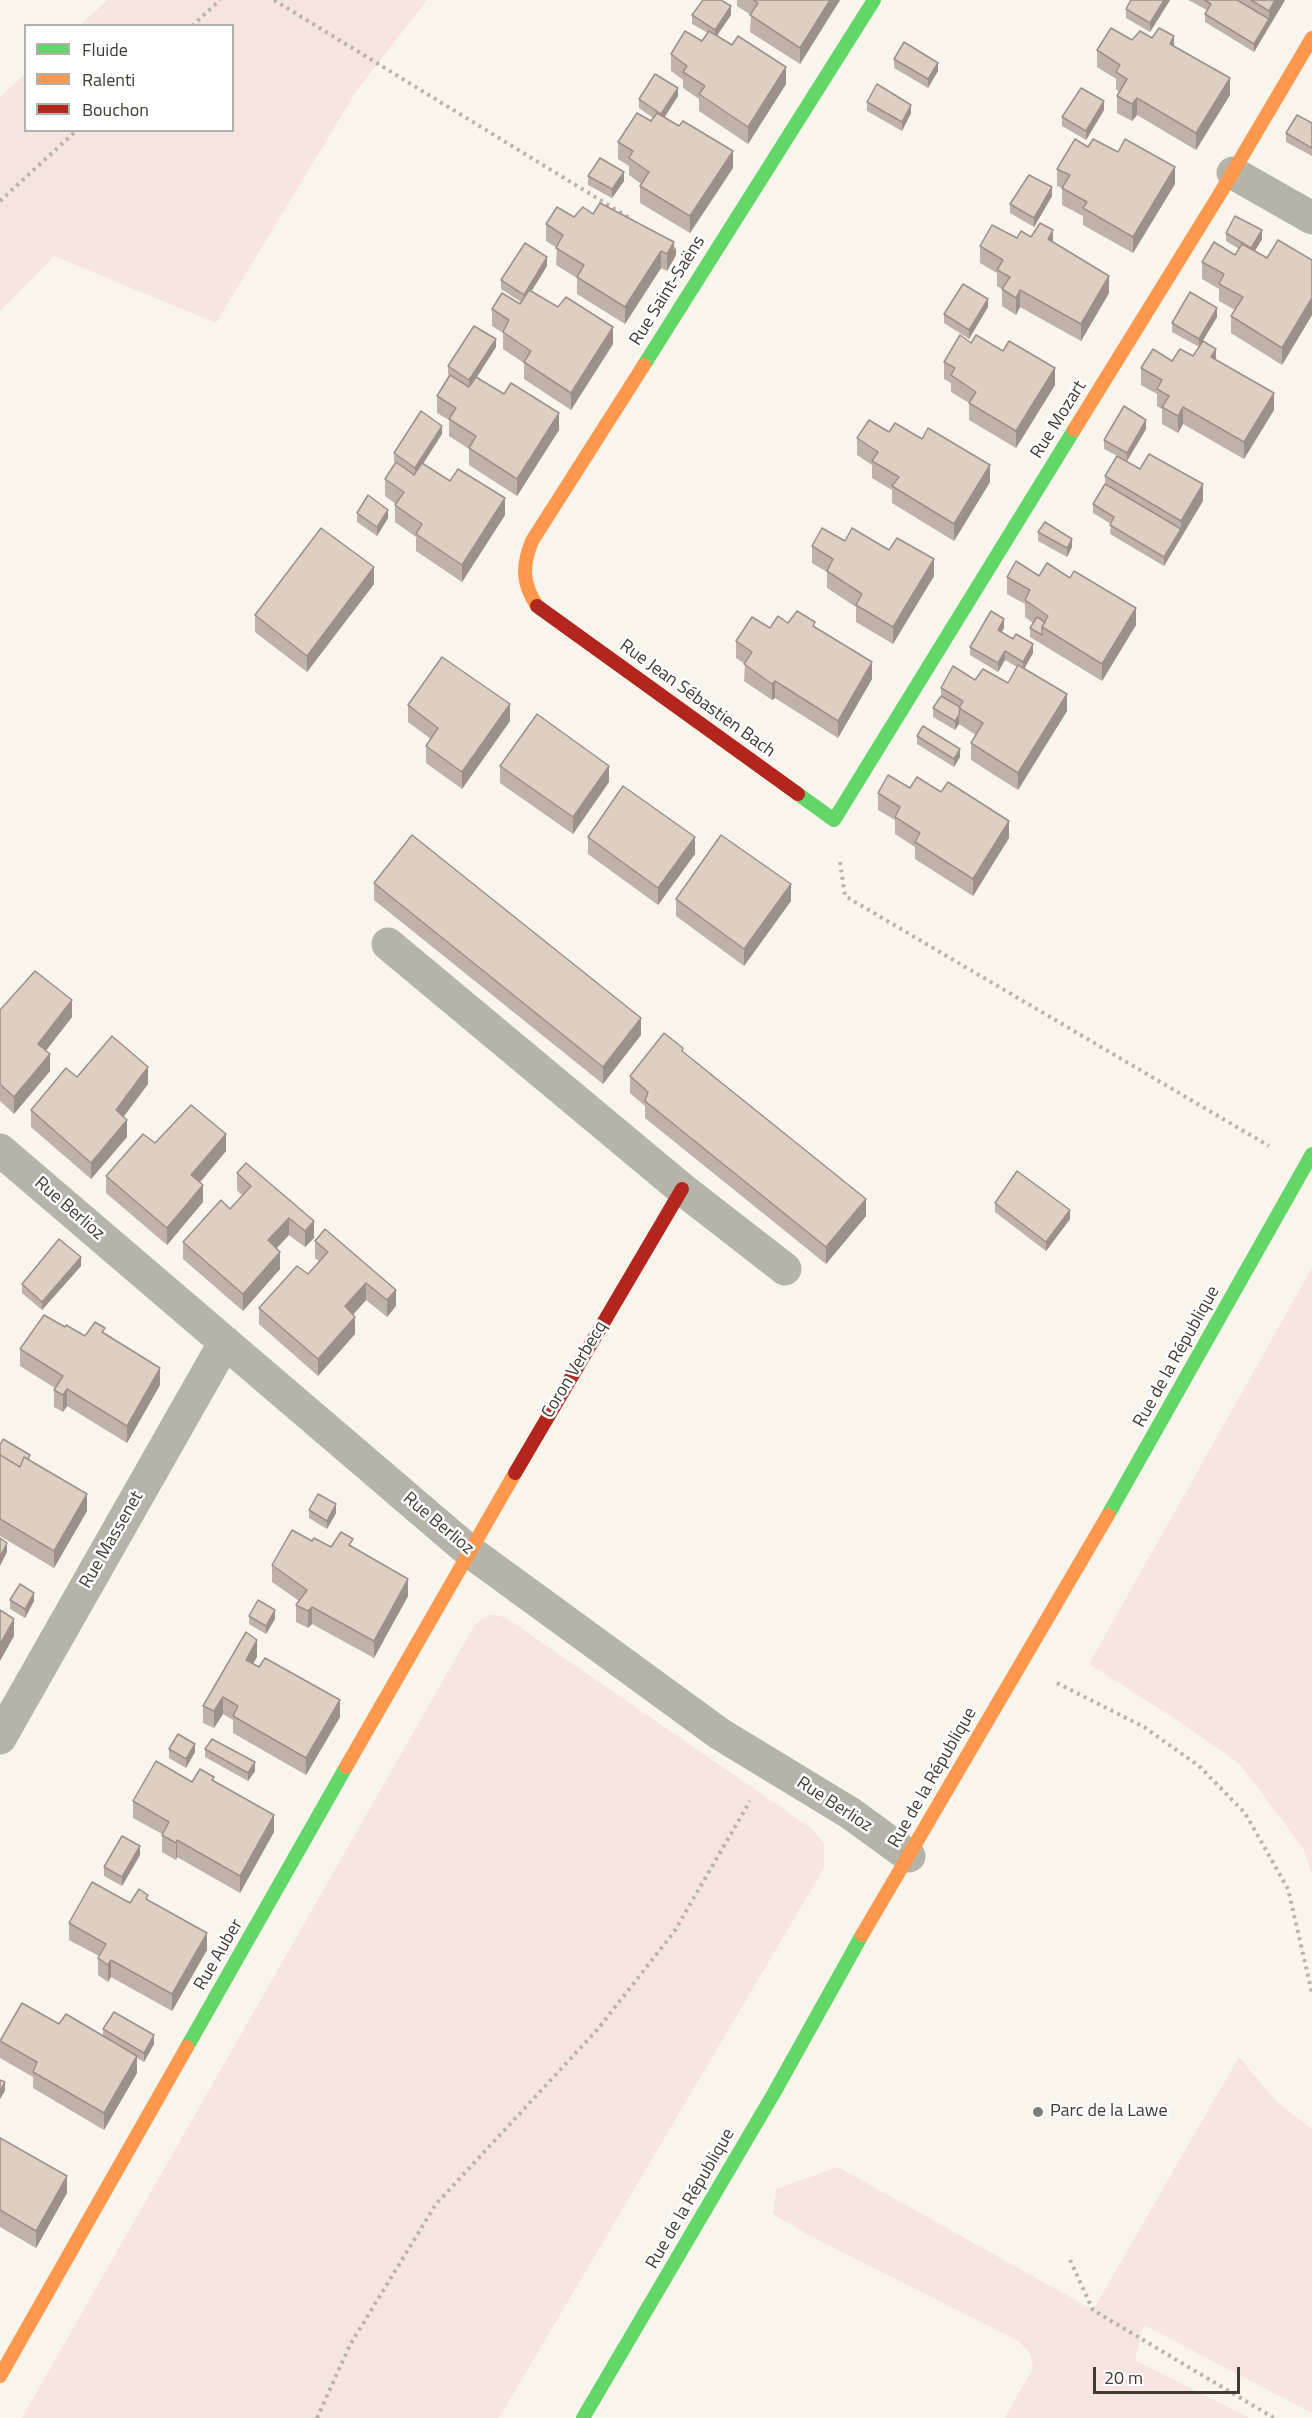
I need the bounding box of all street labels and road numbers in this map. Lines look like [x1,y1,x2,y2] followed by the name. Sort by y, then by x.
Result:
[626,232,710,350] street label: Rue Saint-Saëns
[1027,377,1091,463] street label: Rue Mozart
[615,635,779,763] street label: Rue Jean Sébastien Bach
[30,1173,108,1245] street label: Rue Berlioz
[1129,1283,1225,1431] street label: Rue de la République
[538,1318,612,1422] street label: Coron Verbecq
[75,1488,149,1592] street label: Rue Massenet
[398,1488,478,1560] street label: Rue Berlioz
[884,1704,982,1852] street label: Rue de la République
[792,1773,876,1837] street label: Rue Berlioz
[190,1916,248,1994] street label: Rue Auber
[642,2125,740,2273] street label: Rue de la République

